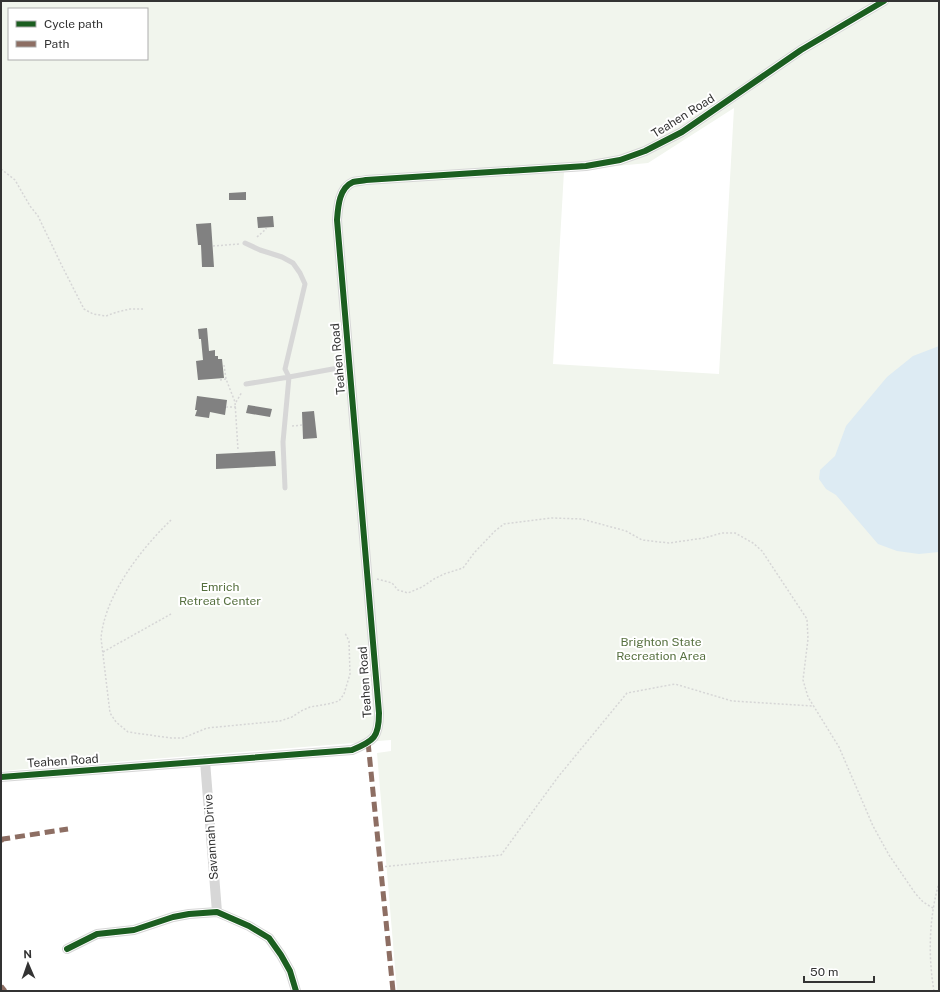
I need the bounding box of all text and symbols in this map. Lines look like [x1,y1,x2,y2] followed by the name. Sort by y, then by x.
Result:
[8,8,148,60] legend
[44,17,103,31] text: Cycle path
[44,37,70,51] text: Path
[649,91,717,141] street label: Teahen Road
[328,323,348,395] street label: Teahen Road
[179,580,261,608] park label: Emrich Retreat Center
[616,635,706,663] park label: Brighton State Recreation Area
[356,646,374,718] street label: Teahen Road
[27,752,99,770] street label: Teahen Road
[201,793,221,880] street label: Savannah Drive
[8,944,48,984] north arrow
[23,948,32,960] text: N
[804,958,874,984] scale bar
[810,965,838,979] text: 50 m

